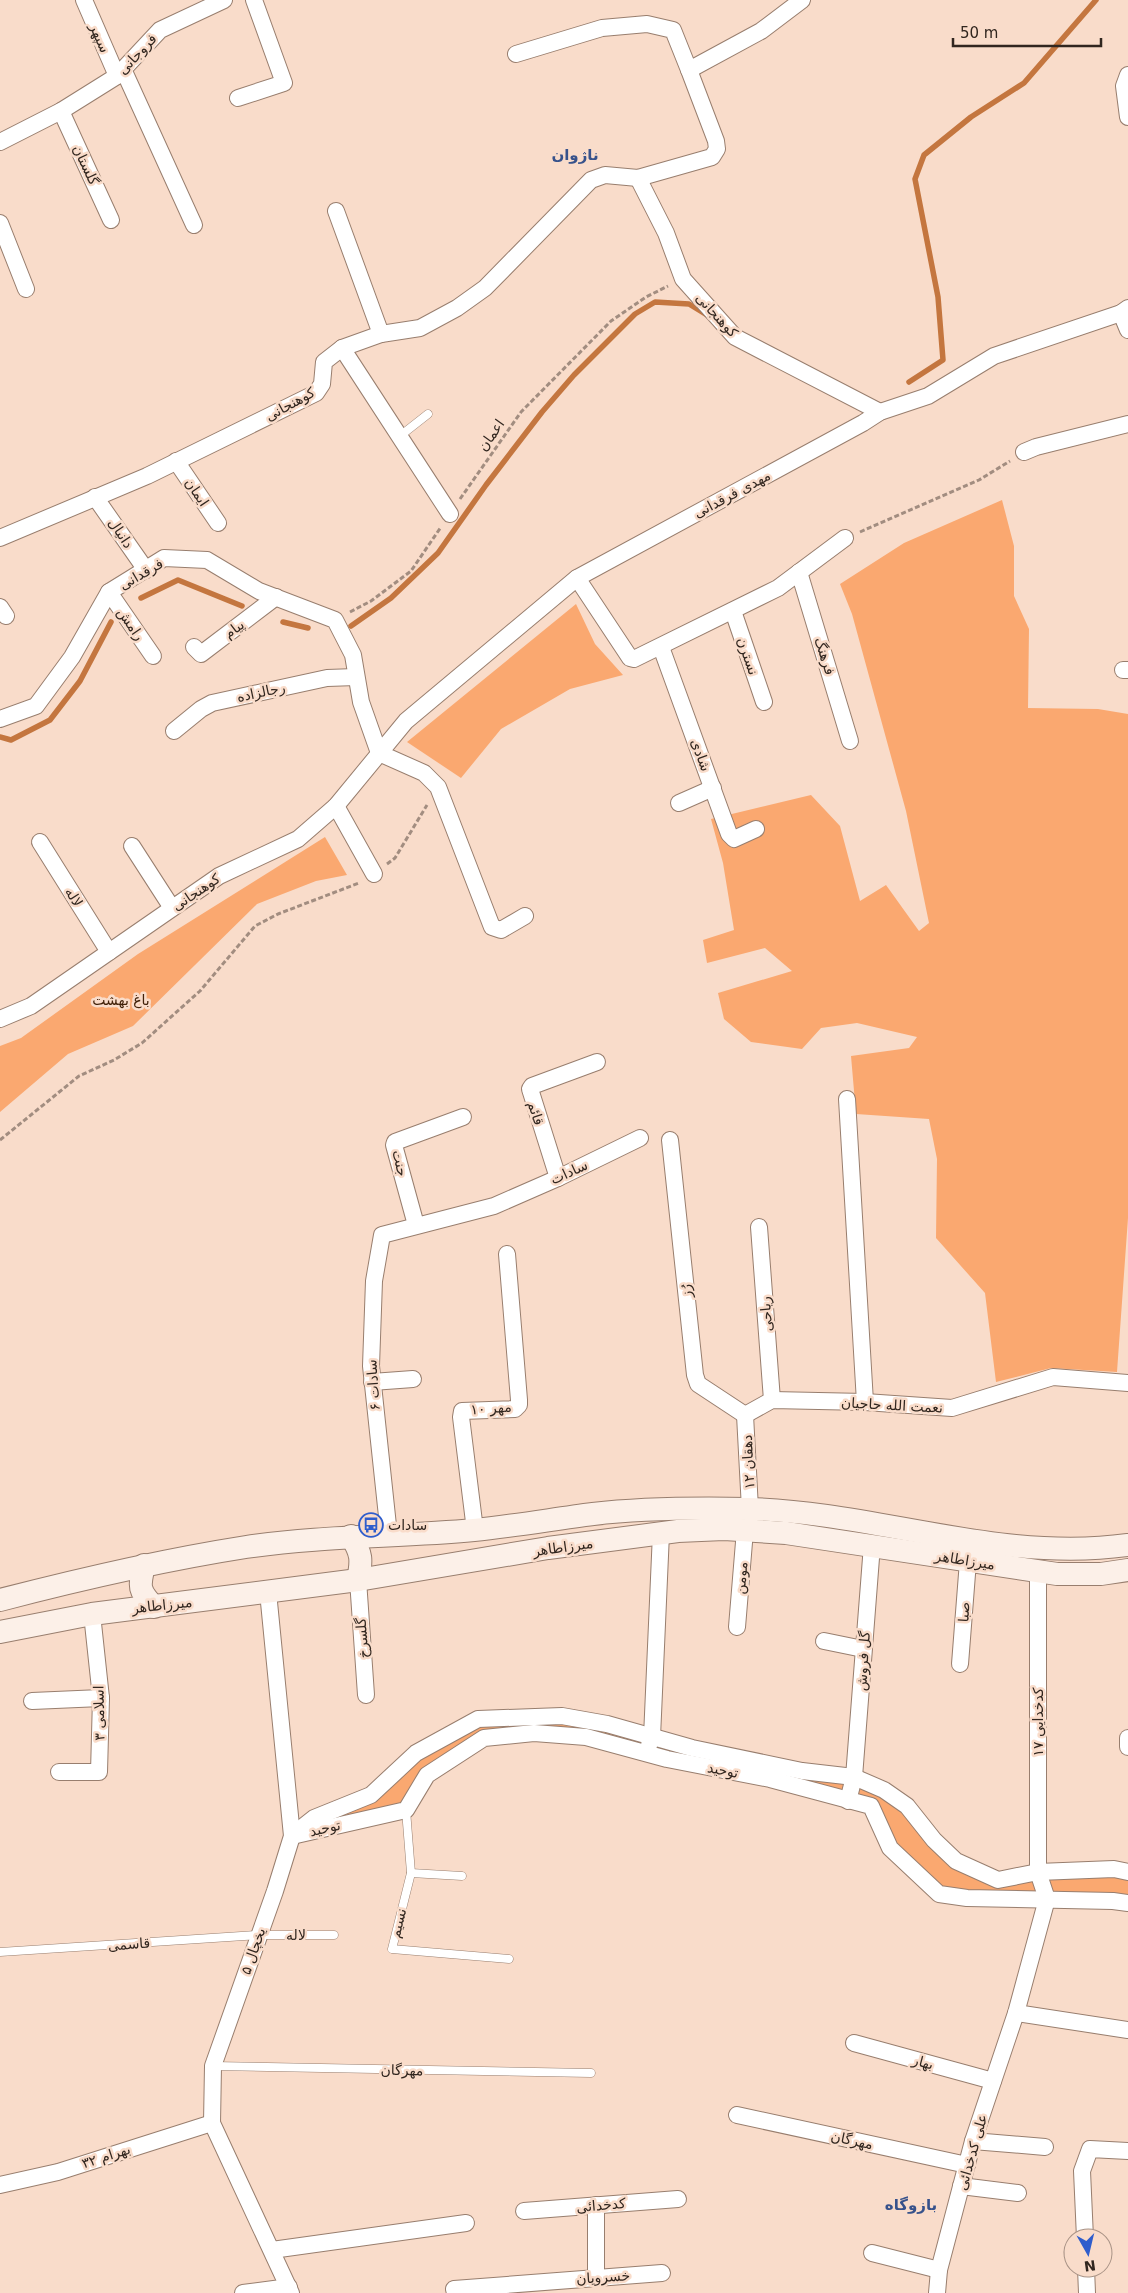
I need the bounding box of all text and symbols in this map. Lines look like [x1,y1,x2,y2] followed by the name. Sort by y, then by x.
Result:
[953,15,1100,47] scale bar
[85,20,113,55] street label: سپهر
[960,24,998,42] text: 50 m
[114,30,161,78] street label: فروجانی
[70,142,102,188] street label: گلستان
[551,146,599,164] district label: ناژوان
[692,290,742,341] street label: کوهنجانی
[262,384,318,425] street label: کوهنجانی
[474,416,508,454] street label: اعمان
[691,467,774,522] street label: مهدی فرقدانی
[182,475,212,509] street label: ایمان
[105,515,137,551] street label: دانیال
[116,555,166,594] street label: فرقدانی
[113,605,148,644] street label: رامش
[221,616,248,643] street label: پیام
[733,635,762,677] street label: نسترن
[811,635,838,677] street label: فرهنگ
[235,679,287,706] street label: رجالزاده
[688,737,714,773] street label: شادی
[169,870,224,915] street label: کوهنجانی
[62,884,86,910] street label: لاله
[92,992,150,1009] park label: باغ بهشت
[524,1099,547,1127] street label: قائم
[389,1148,411,1178] street label: جنت
[548,1156,590,1188] street label: سادات
[677,1283,696,1300] street label: رُز
[757,1296,776,1332] street label: ریاحی
[363,1359,383,1411] street label: سادات ۶
[841,1394,943,1416] street label: نعمت الله حاجیان
[470,1399,512,1418] street label: مهر ۱۰
[739,1434,757,1490] street label: دهقان ۱۲
[358,1512,384,1538] bus stop icon: سادات
[388,1517,427,1533] place label: سادات
[531,1535,594,1560] street label: میرزاطاهر
[933,1547,996,1574] street label: میرزاطاهر
[732,1561,751,1595] street label: مومن
[130,1594,193,1617] street label: میرزاطاهر
[955,1601,973,1623] street label: صبا
[353,1617,372,1659] street label: گلسرخ
[853,1630,874,1692] street label: گل فروش
[91,1685,107,1741] street label: اسلامی ۳
[1030,1687,1046,1756] street label: کدخدایی ۱۷
[706,1759,740,1782] street label: توحید
[308,1817,342,1840] street label: توحید
[387,1907,410,1940] street label: نسیم
[238,1925,269,1977] street label: یخچال ۵
[286,1927,306,1943] street label: لاله
[107,1935,151,1953] street label: قاسمی
[909,2051,935,2073] street label: بهار
[380,2062,424,2079] street label: مهرگان
[953,2112,991,2192] street label: علی کدخدائی
[829,2128,875,2153] street label: مهرگان
[80,2141,133,2172] street label: بهرام ۳۲
[576,2195,627,2215] street label: کدخدائی
[885,2196,937,2214] district label: بازوگاه
[1063,2228,1113,2278] north arrow
[1083,2257,1097,2275] text: N
[575,2267,631,2288] street label: خسرویان

